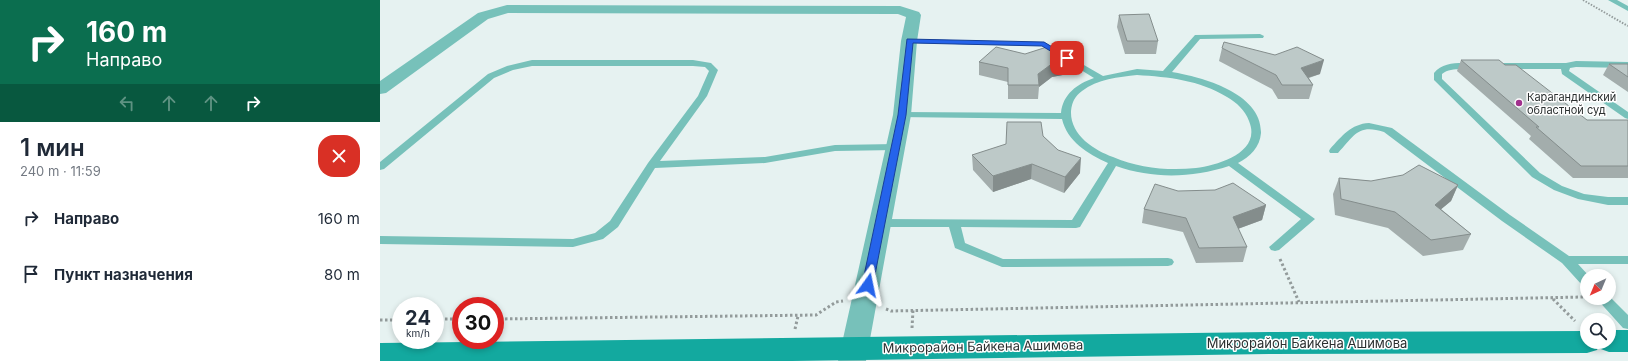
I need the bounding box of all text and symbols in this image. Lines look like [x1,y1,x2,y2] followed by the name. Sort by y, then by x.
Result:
[86,15,167,49] text: 160 m
[20,16,72,68] icon: right
[1050,41,1084,75] pin
[1056,47,1078,69] icon: arrive
[86,49,162,70] text: Направо
[1527,90,1616,117] place label: Карагандинский областной суд
[116,92,138,114] icon: left
[158,92,180,114] icon: ahead
[200,92,222,114] icon: ahead
[242,92,264,114] icon: right
[1514,98,1524,108] marker: Карагандинский областной суд
[20,133,85,162] text: 1 мин
[318,135,360,177] button: close
[20,163,101,179] text: 240 m · 11:59
[20,207,42,229] icon: right
[54,209,119,228] text: Направо
[318,209,360,228] text: 160 m
[20,263,42,285] icon: arrive
[847,264,889,306] position arrow
[54,265,193,284] text: Пункт назначения
[324,265,360,284] text: 80 m
[1580,269,1616,305] north arrow
[1580,269,1616,349] map controls
[452,297,504,349] speed limit sign: 30
[405,306,431,330] text: 24
[1580,313,1616,349] button: search
[406,327,430,339] text: km/h
[1207,335,1407,351] street label: Микрорайон Байкена Ашимова
[883,336,1083,356] street label: Микрорайон Байкена Ашимова

